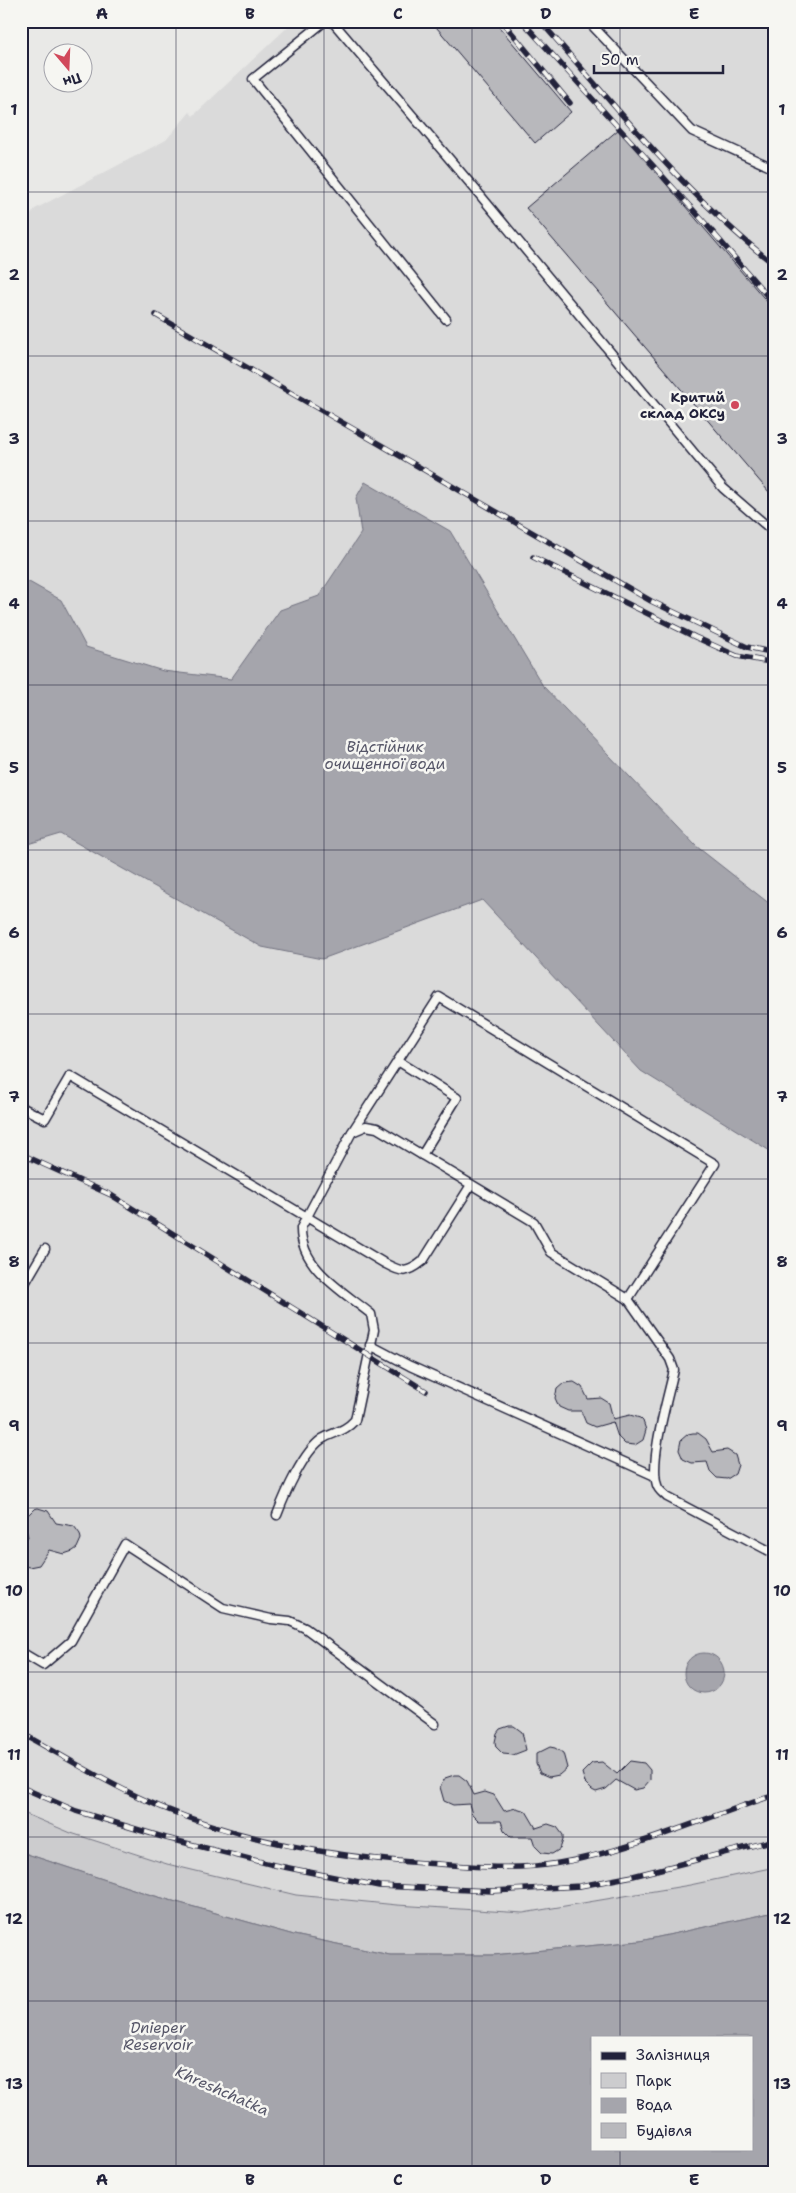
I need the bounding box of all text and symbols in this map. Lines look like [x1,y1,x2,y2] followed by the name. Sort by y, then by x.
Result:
[96,3,108,24] text: A
[245,3,255,24] text: B
[393,3,403,24] text: C
[540,3,552,24] text: D
[689,3,699,24] text: E
[42,42,92,92] north arrow
[594,42,722,74] scale bar
[601,50,639,70] text: 50 m
[61,69,84,92] text: Пн
[10,99,18,120] text: 1
[778,99,786,120] text: 1
[8,264,20,285] text: 2
[776,264,788,285] text: 2
[640,388,725,422] place label: Критий склад ОКСу
[729,399,741,411] marker: Критий склад ОКСу
[8,428,20,449] text: 3
[776,428,788,449] text: 3
[8,593,20,614] text: 4
[776,593,788,614] text: 4
[325,737,445,774] water label: Відстійник очищенної води
[9,757,19,778] text: 5
[777,757,787,778] text: 5
[8,922,20,943] text: 6
[776,922,788,943] text: 6
[8,1086,20,1107] text: 7
[776,1086,788,1107] text: 7
[8,1251,20,1272] text: 8
[776,1251,788,1272] text: 8
[8,1415,20,1436] text: 9
[776,1415,788,1436] text: 9
[5,1580,23,1601] text: 10
[773,1580,791,1601] text: 10
[7,1744,21,1765] text: 11
[775,1744,789,1765] text: 11
[5,1908,23,1929] text: 12
[773,1908,791,1929] text: 12
[123,2018,194,2055] water label: Dnieper Reservoir
[591,2036,754,2150] legend
[636,2045,710,2065] text: Залізниця
[172,2061,272,2121] water label: Khreshchatka
[636,2071,672,2091] text: Парк
[5,2073,23,2094] text: 13
[773,2073,791,2094] text: 13
[636,2095,673,2115] text: Вода
[636,2121,692,2141] text: Будівля
[96,2169,108,2190] text: A
[245,2169,255,2190] text: B
[393,2169,403,2190] text: C
[540,2169,552,2190] text: D
[689,2169,699,2190] text: E

